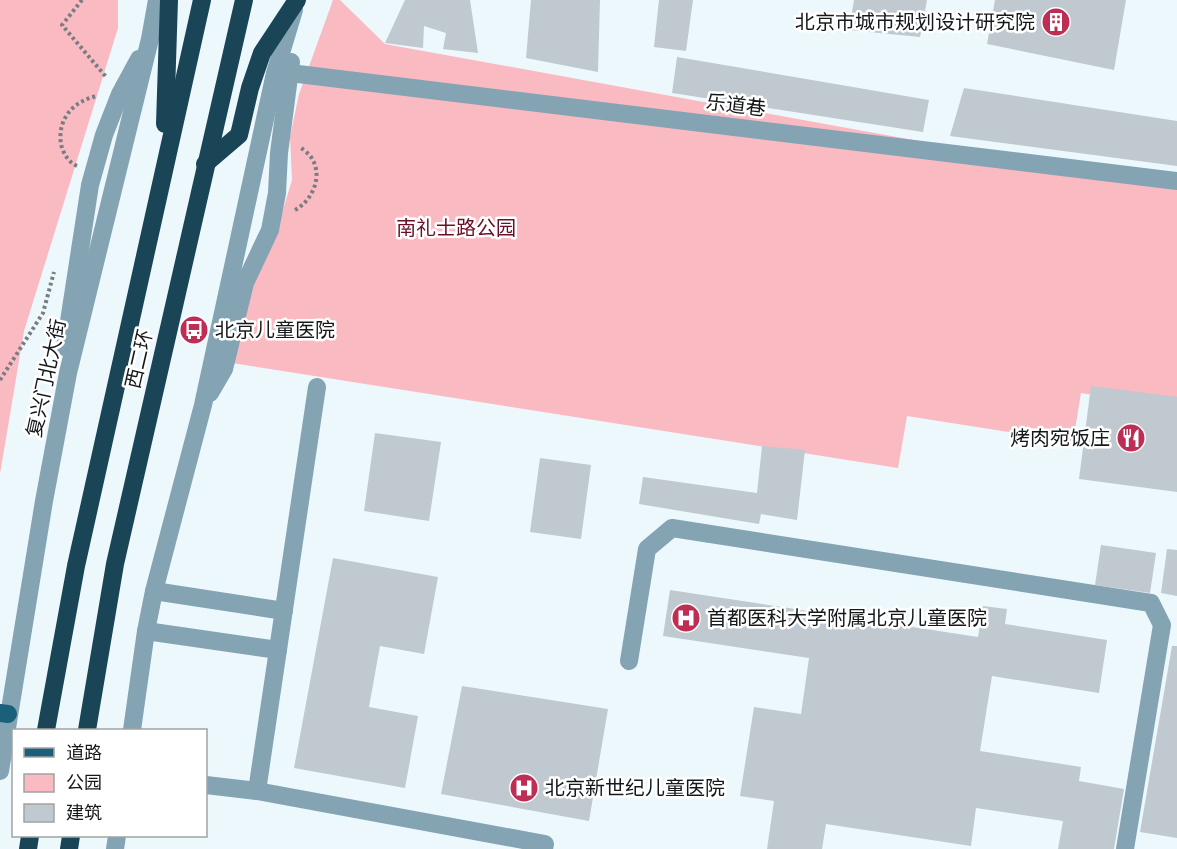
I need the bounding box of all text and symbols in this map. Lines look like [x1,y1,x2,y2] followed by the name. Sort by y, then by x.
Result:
[1040,6,1072,38] building icon: 北京市城市规划设计研究院
[795,9,1035,35] place label: 北京市城市规划设计研究院
[705,88,767,122] street label: 乐道巷
[396,215,516,241] park label: 南礼士路公园
[178,314,210,346] bus stop icon: 北京儿童医院
[21,317,71,439] street label: 复兴门北大街
[215,317,335,343] place label: 北京儿童医院
[120,327,158,391] street label: 西二环
[1115,422,1147,454] restaurant icon: 烤肉宛饭庄
[1010,425,1110,451] place label: 烤肉宛饭庄
[670,602,702,634] hospital icon: 首都医科大学附属北京儿童医院
[707,605,987,631] place label: 首都医科大学附属北京儿童医院
[12,729,207,837] legend
[66,741,102,764] text: 道路
[66,771,102,794] text: 公园
[508,772,540,804] hospital icon: 北京新世纪儿童医院
[545,775,725,801] place label: 北京新世纪儿童医院
[66,801,102,824] text: 建筑

